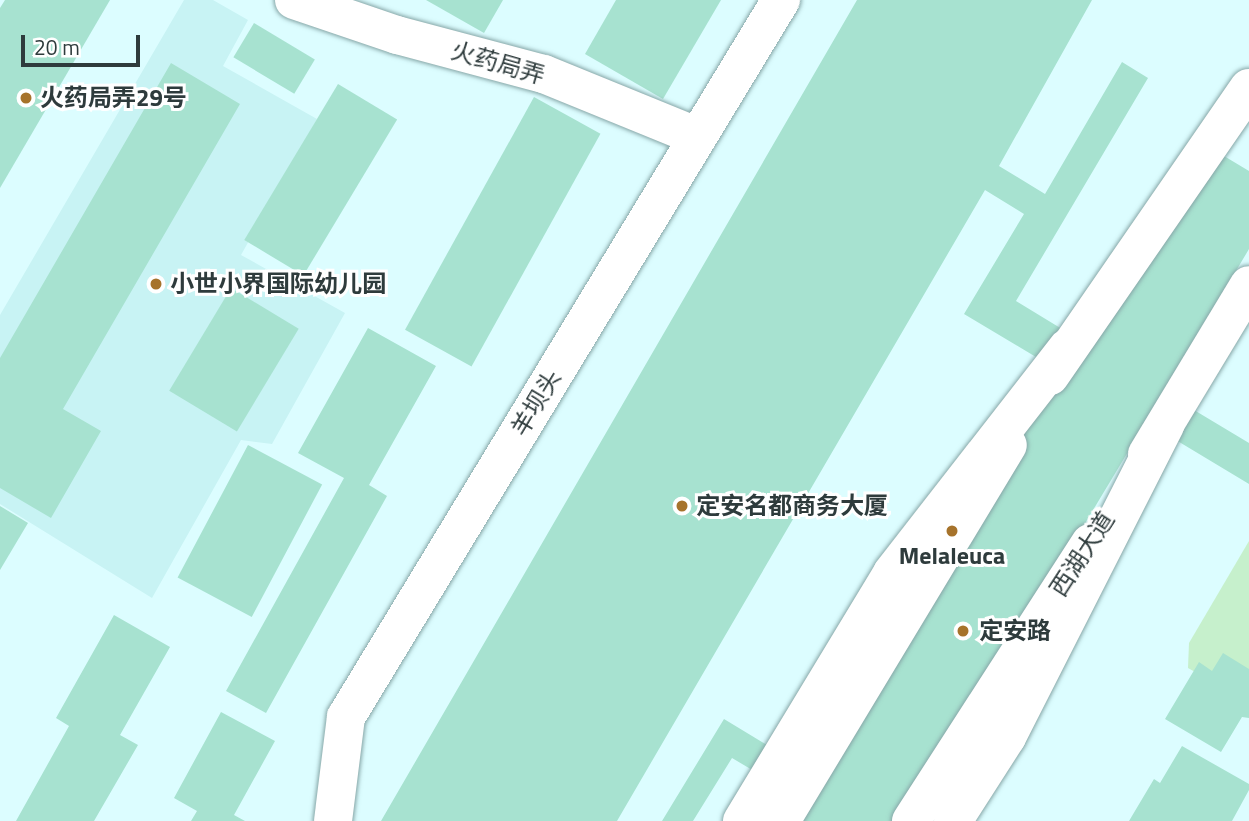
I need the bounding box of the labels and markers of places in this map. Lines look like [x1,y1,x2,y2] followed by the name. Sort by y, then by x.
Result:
[40,84,187,112] place label: 火药局弄29号
[18,90,34,106] marker: 火药局弄29号
[170,270,386,298] place label: 小世小界国际幼儿园
[148,276,164,292] marker: 小世小界国际幼儿园
[696,492,888,520] place label: 定安名都商务大厦
[674,498,690,514] marker: 定安名都商务大厦
[944,523,960,539] marker: Melaleuca
[899,542,1005,570] place label: Melaleuca
[979,617,1051,645] place label: 定安路
[953,621,973,641] marker: 定安路

